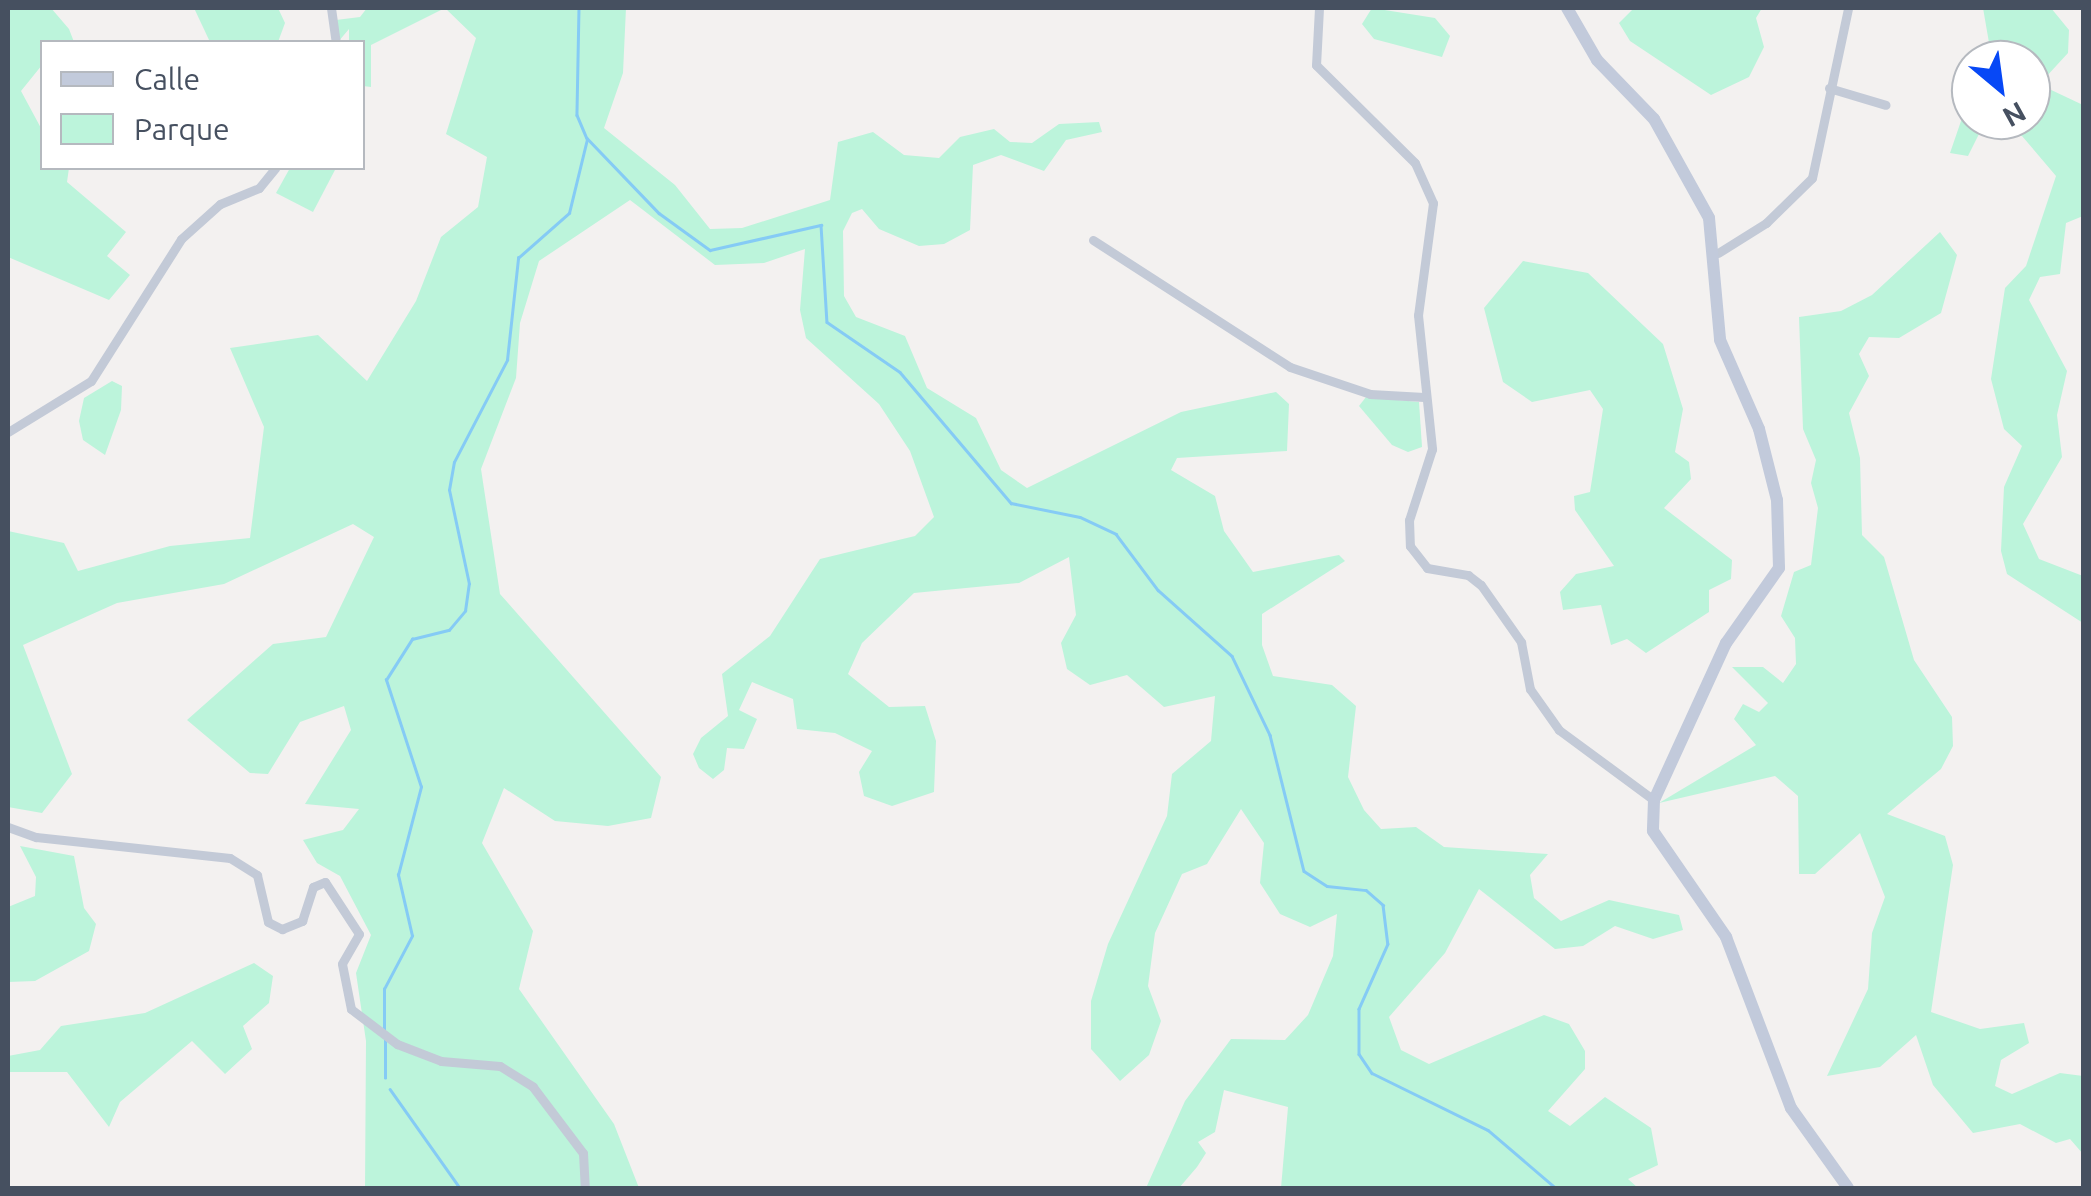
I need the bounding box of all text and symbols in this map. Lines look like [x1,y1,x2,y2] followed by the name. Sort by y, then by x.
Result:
[40,40,365,170] legend
[1951,40,2051,140] north arrow
[134,62,200,96] text: Calle
[1998,96,2031,134] text: N
[134,112,230,146] text: Parque

